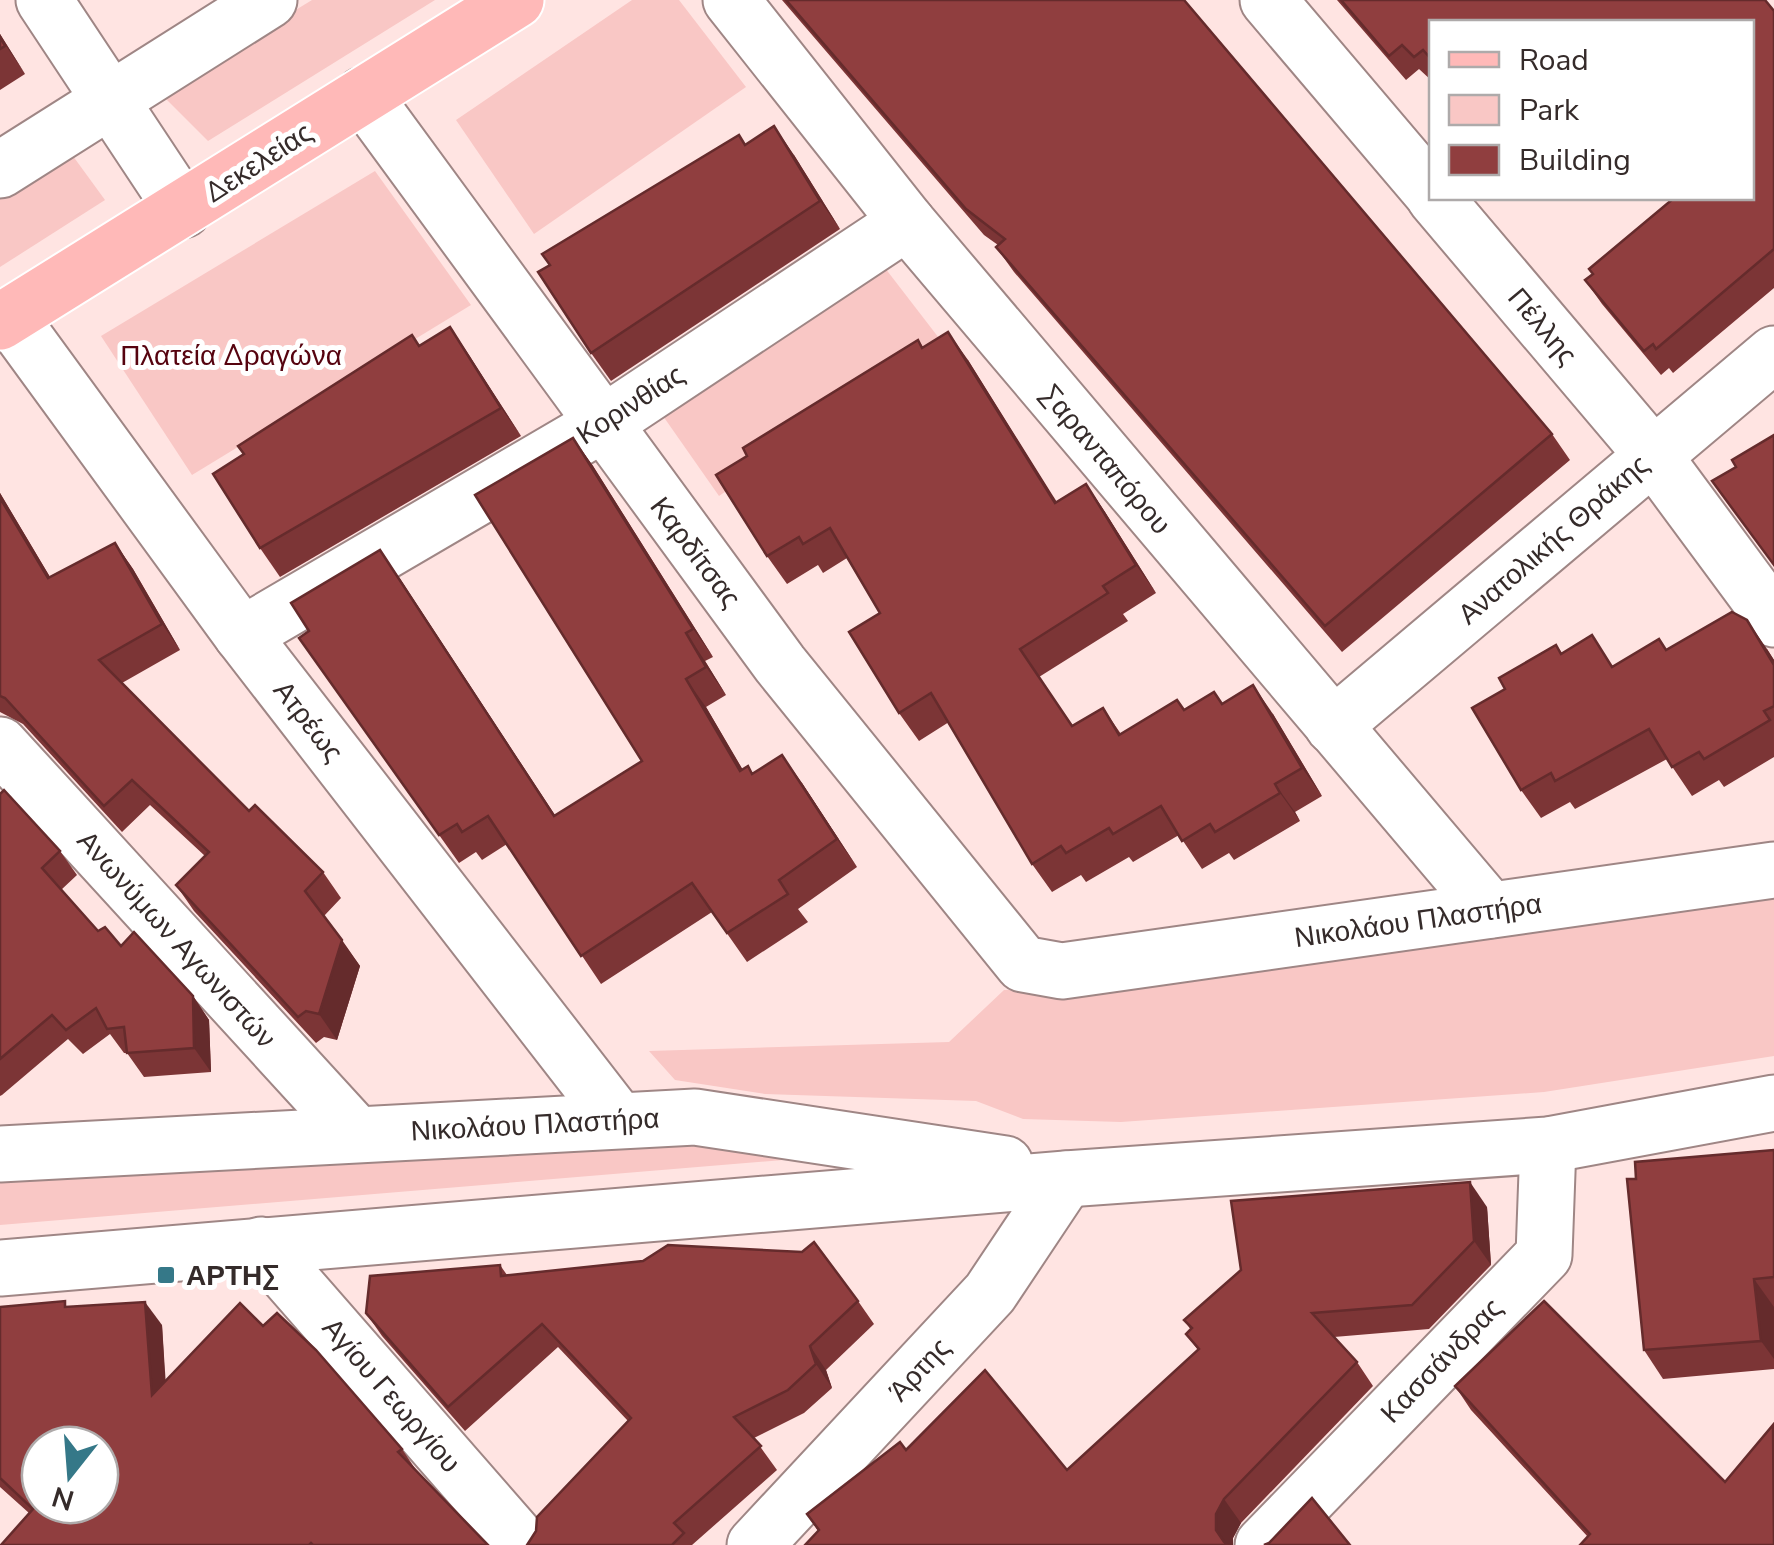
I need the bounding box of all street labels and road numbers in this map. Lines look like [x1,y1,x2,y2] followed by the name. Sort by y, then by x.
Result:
[197,114,320,212] street label: Δεκελείας
[1499,280,1586,373] street label: Πέλλης
[569,356,692,454] street label: Κορινθίας
[1031,377,1179,543] street label: Σαρανταπόρου
[1450,446,1657,633] street label: Ανατολικής Θράκης
[641,489,749,616] street label: Καρδίτσας
[264,673,352,770] street label: Ατρέως
[68,823,284,1056] street label: Ανωνύμων Αγωνιστών
[1292,885,1544,957] street label: Νικολάου Πλαστήρα
[410,1100,660,1150] street label: Νικολάου Πλαστήρα
[1372,1290,1511,1432] street label: Κασσάνδρας
[314,1310,469,1481] street label: Αγίου Γεωργίου
[880,1330,959,1410] street label: Άρτης

